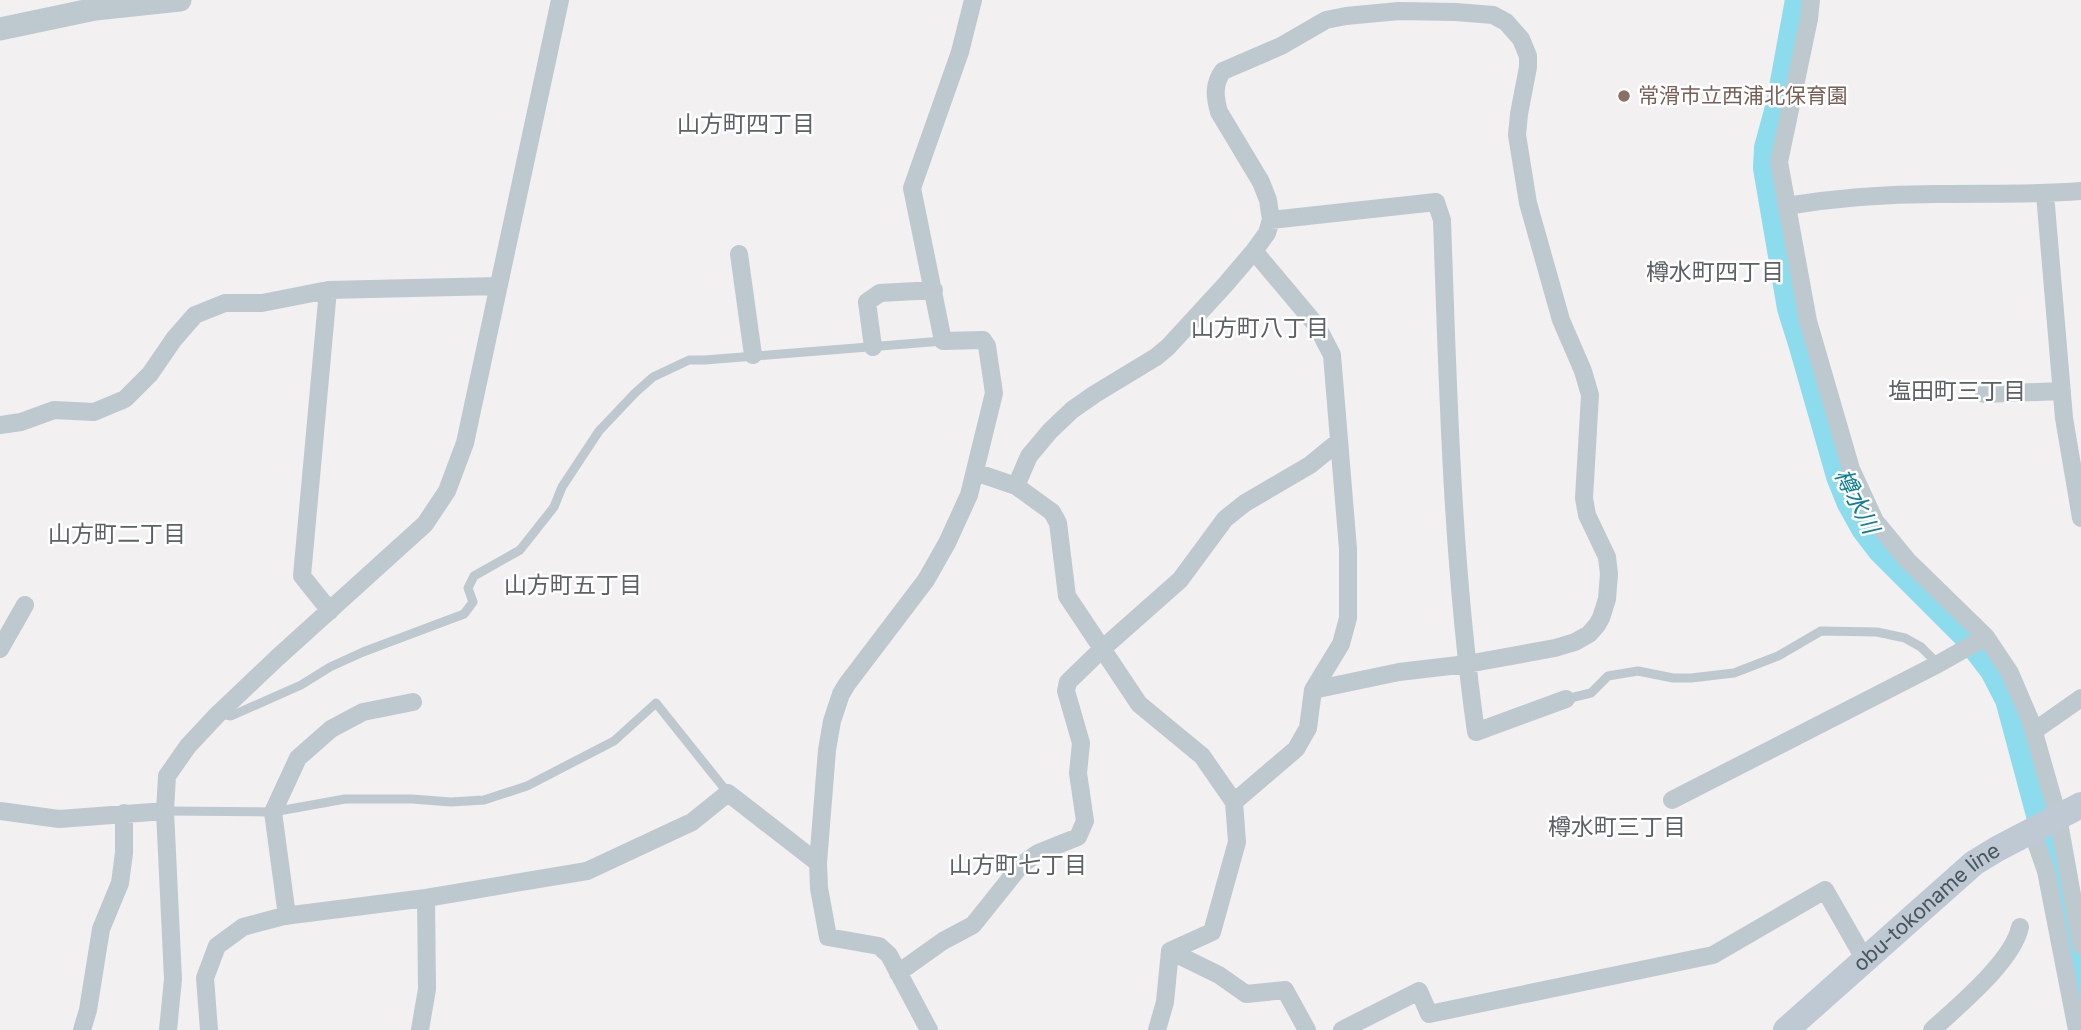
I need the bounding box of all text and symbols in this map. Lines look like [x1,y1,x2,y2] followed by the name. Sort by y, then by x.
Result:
[1638,83,1848,108] place label: 常滑市立西浦北保育園
[1616,88,1632,104] marker: 常滑市立西浦北保育園
[677,110,815,138] district label: 山方町四丁目
[1646,258,1784,286] district label: 樽水町四丁目
[1191,314,1329,342] district label: 山方町八丁目
[1888,377,2026,405] district label: 塩田町三丁目
[1829,464,1886,541] water label: 樽水川
[48,520,186,548] district label: 山方町二丁目
[504,571,642,599] district label: 山方町五丁目
[1548,813,1686,841] district label: 樽水町三丁目
[1848,837,2004,976] street label: obu-tokoname line
[949,851,1087,879] district label: 山方町七丁目

